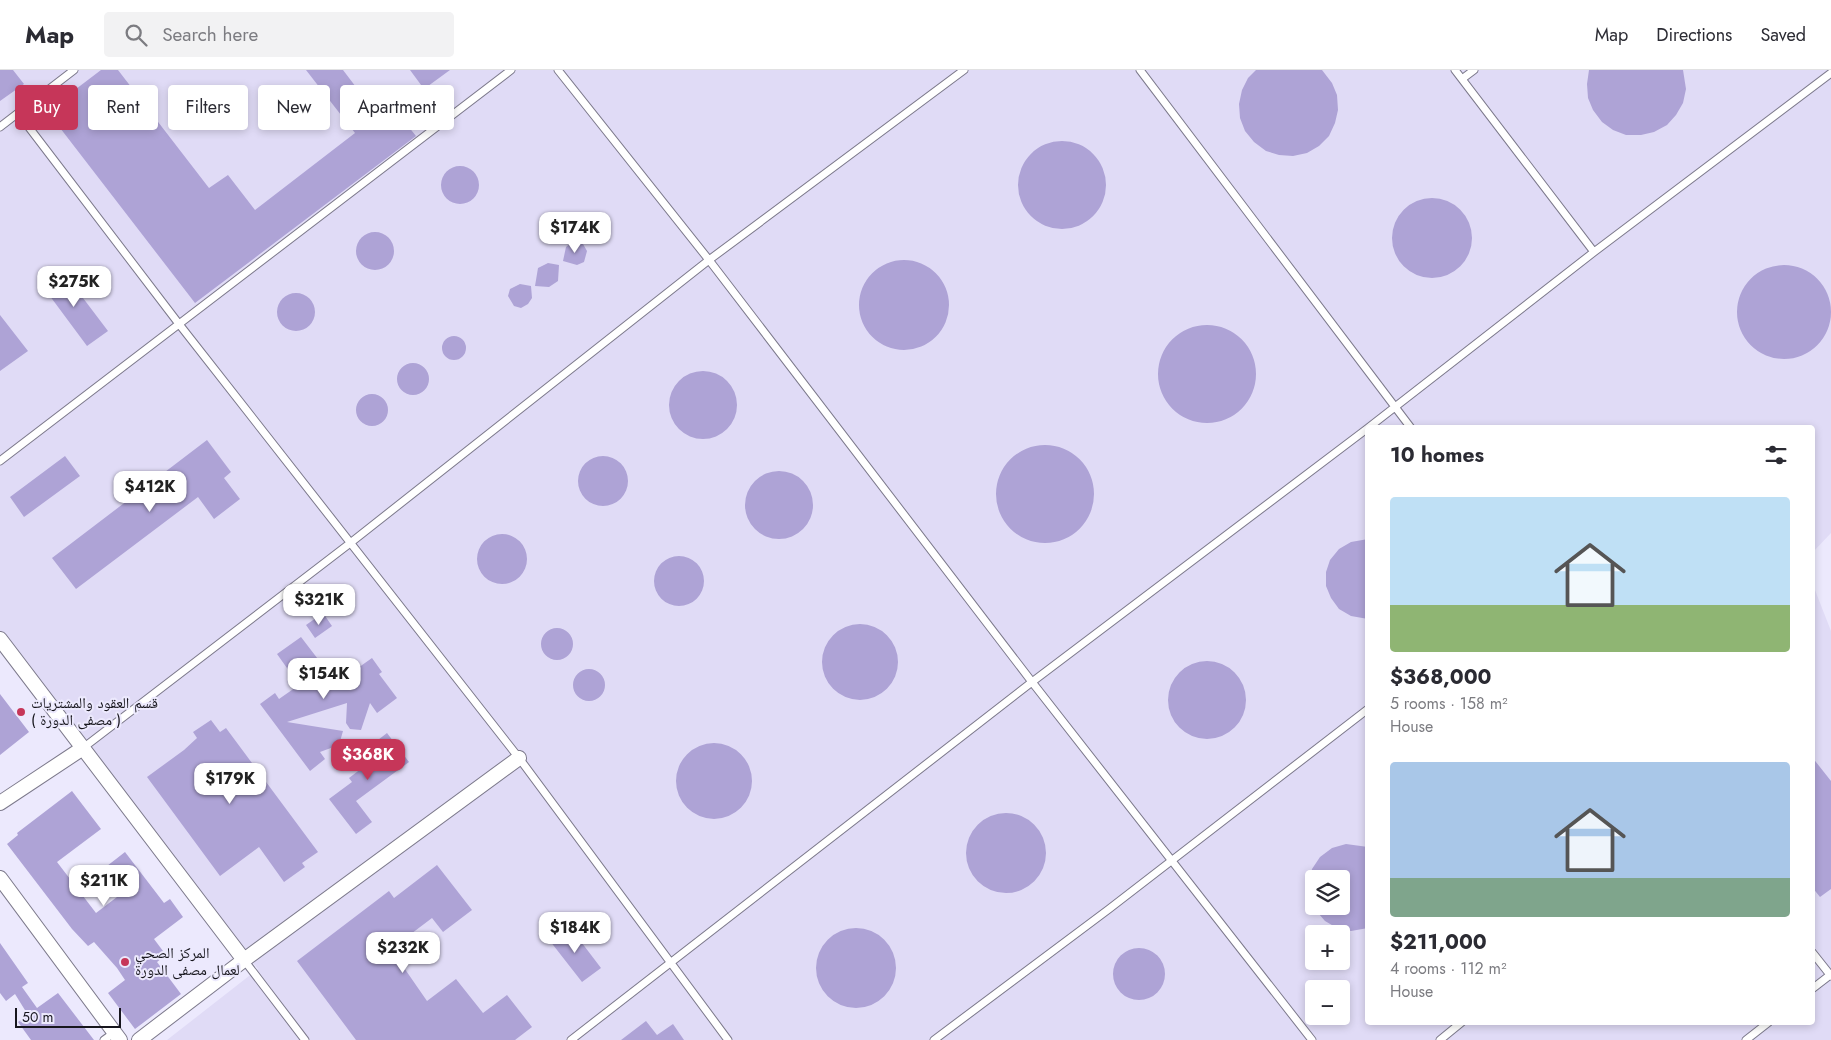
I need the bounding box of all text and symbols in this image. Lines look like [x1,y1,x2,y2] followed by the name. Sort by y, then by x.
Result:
[104,12,454,57] search box
[25,17,74,52] text: Map
[122,21,150,49] icon: search
[162,21,258,48] text: Search here
[1595,22,1628,48] text: Map
[1656,22,1732,48] text: Directions
[1760,22,1806,48] text: Saved
[15,85,78,130] chip: Buy
[88,85,158,130] chip: Rent
[168,85,248,130] chip: Filters
[258,85,330,130] chip: New
[340,85,454,130] chip: Apartment
[540,212,610,254] pin: $174K
[550,216,600,239] text: $174K
[39,266,109,308] pin: $275K
[48,270,100,293] text: $275K
[1390,440,1484,470] text: 10 homes
[1762,441,1790,469] icon: filters
[115,470,185,513] pin: $412K
[125,475,175,498] text: $412K
[1545,530,1635,620] icon: home
[284,584,354,626] pin: $321K
[294,588,344,611] text: $321K
[289,658,359,700] pin: $154K
[299,662,349,685] text: $154K
[1390,662,1492,692] text: $368,000
[31,692,158,731] place label: قسم العقود والمشتريات ( مصفى الدورة )
[1390,692,1508,715] text: 5 rooms · 158 m²
[15,706,27,718] marker: قسم العقود والمشتريات ( مصفى الدورة )
[1390,715,1433,738] text: House
[333,738,403,781] pin: $368K
[342,743,394,766] text: $368K
[195,762,265,805] pin: $179K
[205,767,255,790] text: $179K
[1545,795,1635,885] icon: home
[69,864,139,907] pin: $211K
[80,869,128,892] text: $211K
[1305,870,1350,1025] map controls
[1305,870,1350,915] button: layers
[540,912,610,954] pin: $184K
[550,916,600,939] text: $184K
[1305,925,1350,970] button: +
[1390,927,1487,957] text: $211,000
[368,932,438,974] pin: $232K
[377,936,429,959] text: $232K
[135,942,240,981] place label: المركز الصحي لعمال مصفى الدورة
[119,956,131,968] marker: المركز الصحي لعمال مصفى الدورة
[1390,957,1507,980] text: 4 rooms · 112 m²
[1305,980,1350,1025] button: −
[1390,980,1433,1003] text: House
[15,1005,121,1028] scale bar
[22,1007,53,1027] text: 50 m

